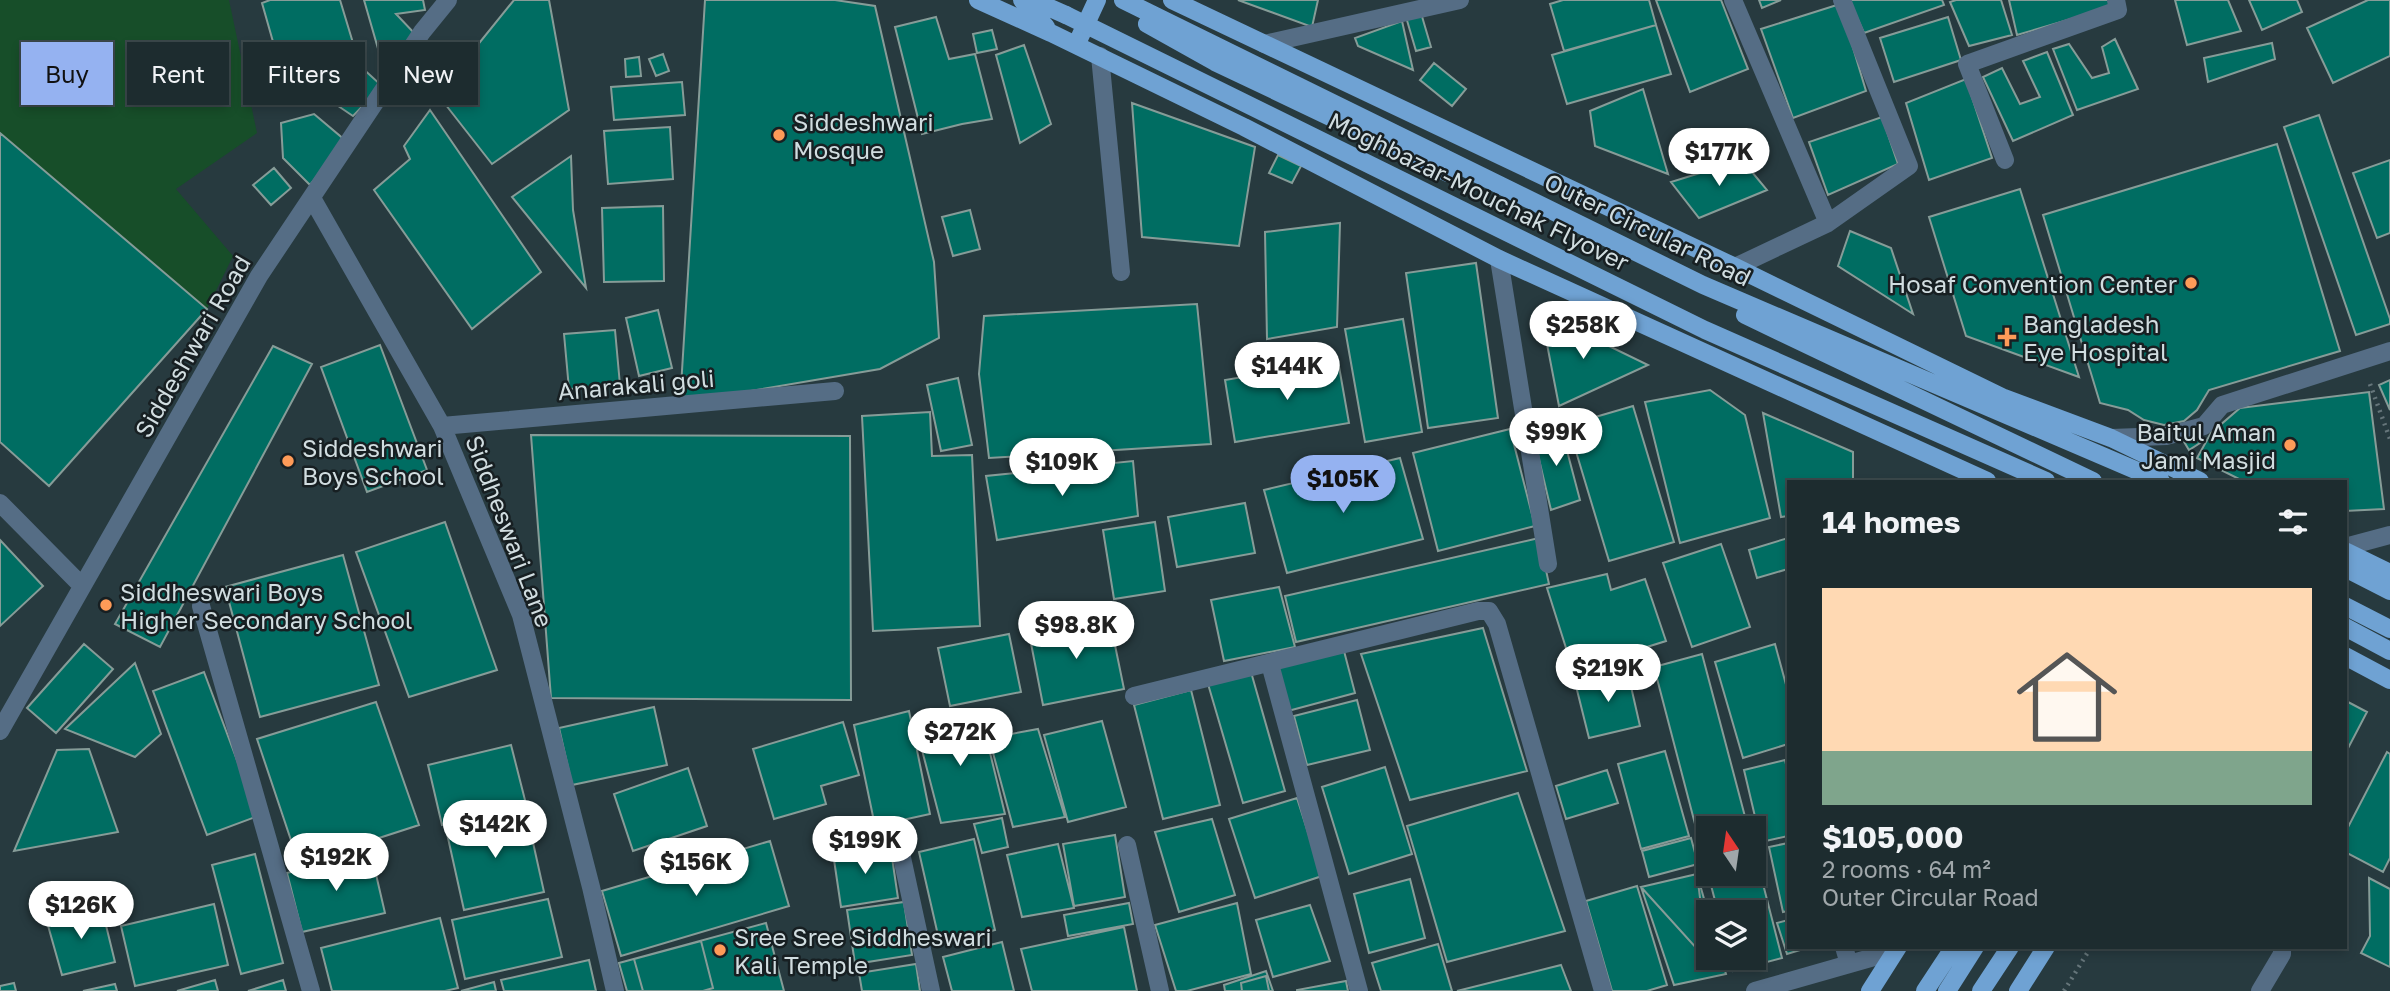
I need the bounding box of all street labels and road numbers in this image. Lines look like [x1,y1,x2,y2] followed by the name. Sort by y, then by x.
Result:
[1324,105,1634,277] street label: Moghbazar-Mouchak Flyover
[1540,166,1756,292] street label: Outer Circular Road
[128,250,256,442] street label: Siddeshwari Road
[556,363,716,405] street label: Anarakali goli
[460,431,560,631] street label: Siddheswari Lane

